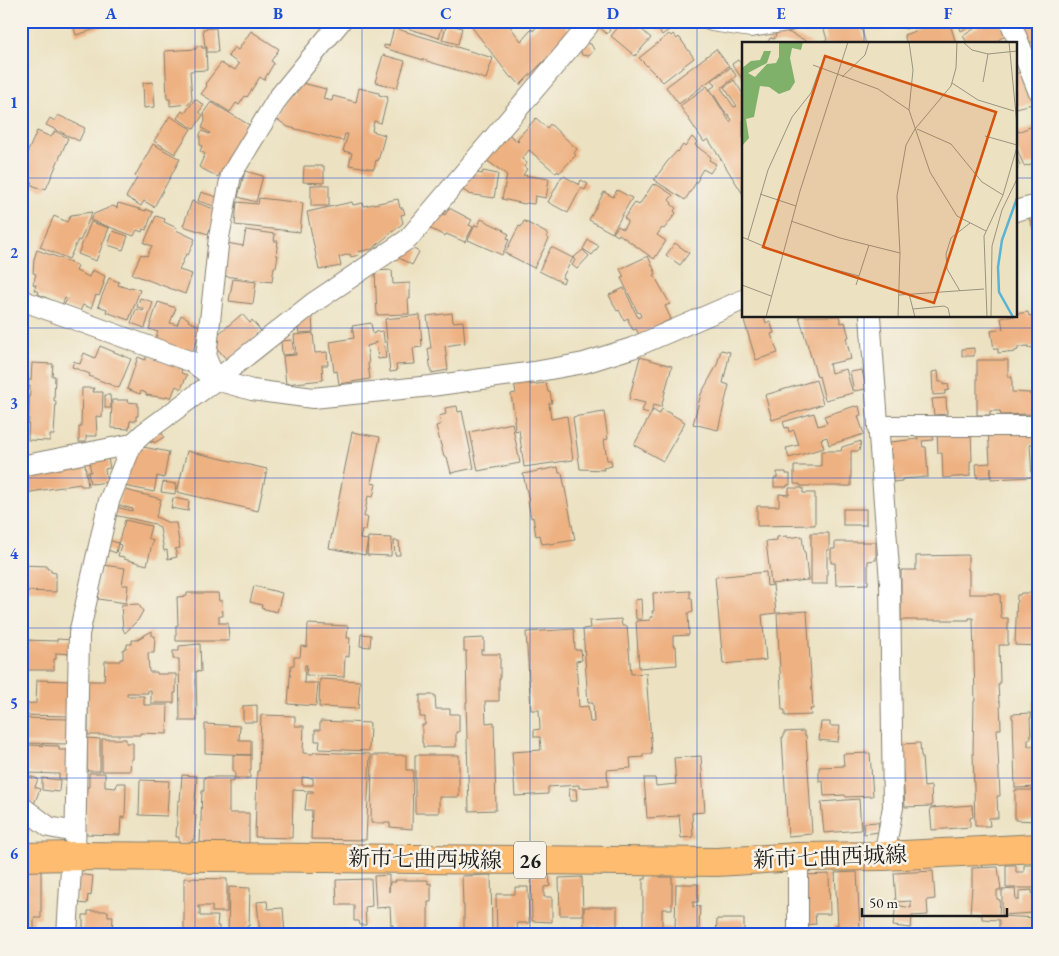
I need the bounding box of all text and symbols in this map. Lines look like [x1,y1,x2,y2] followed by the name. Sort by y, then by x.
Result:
[104,3,117,24] text: A
[273,3,283,24] text: B
[440,3,452,24] text: C
[607,3,619,24] text: D
[776,3,786,24] text: E
[944,3,953,24] text: F
[742,42,1016,318] inset map
[10,92,18,113] text: 1
[10,242,19,263] text: 2
[10,393,18,414] text: 3
[10,543,19,564] text: 4
[10,693,18,714] text: 5
[753,840,907,874] street label: 新市七曲西城線
[514,842,546,878] road number: 26
[10,843,19,864] text: 6
[348,843,502,875] street label: 新市七曲西城線
[862,886,1006,918] scale bar
[869,893,898,912] text: 50 m

